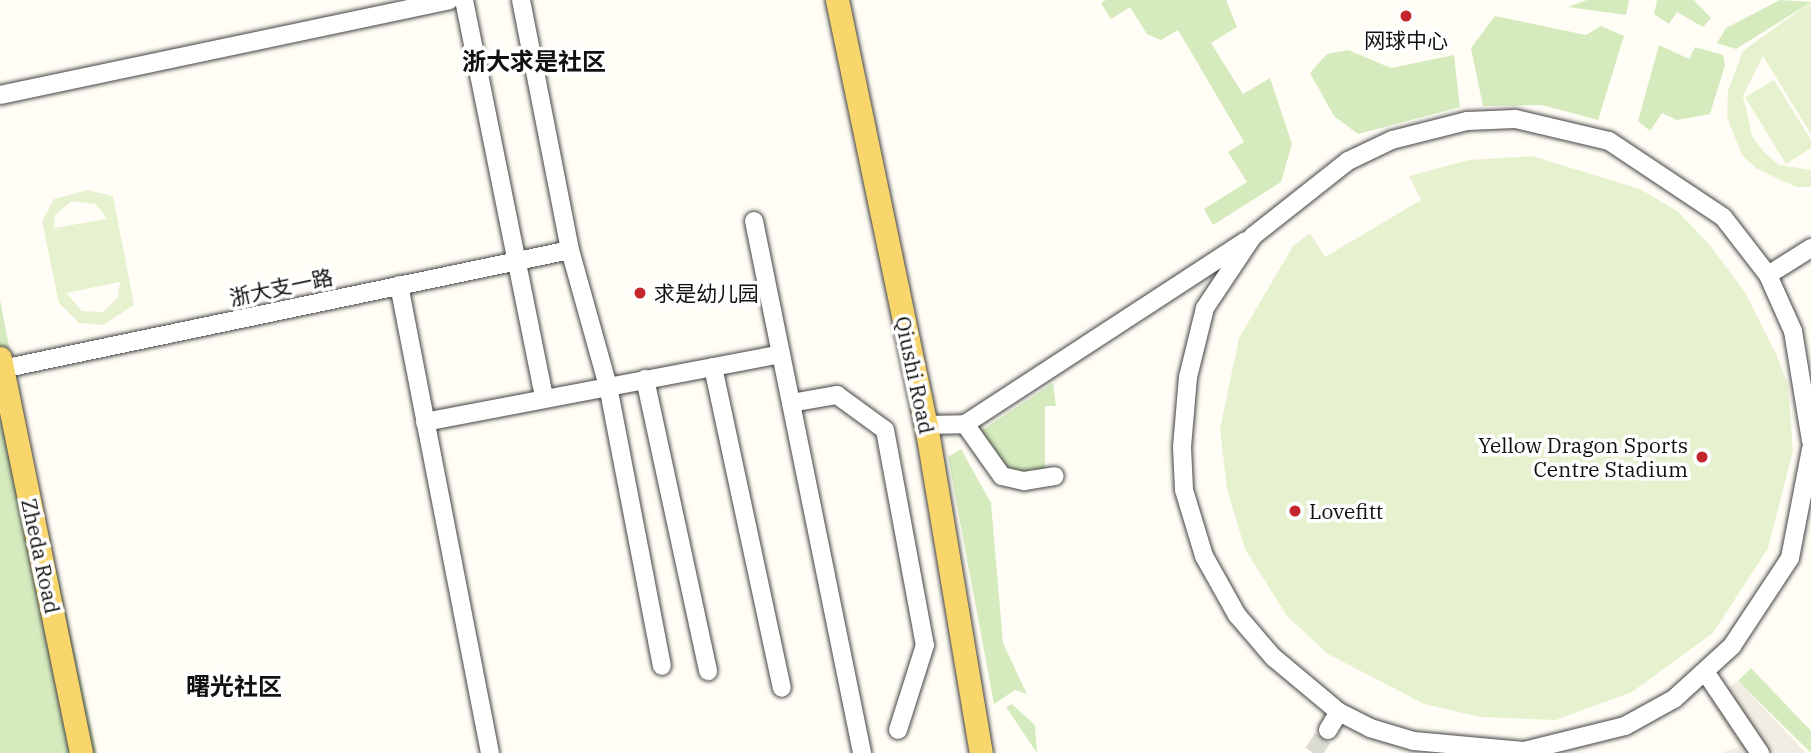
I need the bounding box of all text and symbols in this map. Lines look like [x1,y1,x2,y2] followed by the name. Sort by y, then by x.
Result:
[1398,8,1414,24] marker: 网球中心
[1364,27,1448,53] place label: 网球中心
[462,48,606,76] district label: 浙大求是社区
[227,264,335,310] street label: 浙大支一路
[654,280,759,306] place label: 求是幼儿园
[632,285,648,301] marker: 求是幼儿园
[890,314,940,436] street label: Qiushi Road
[1478,432,1688,482] place label: Yellow Dragon Sports Centre Stadium
[1694,449,1710,465] marker: Yellow Dragon Sports Centre Stadium
[16,496,66,616] street label: Zheda Road
[1309,498,1383,524] place label: Lovefitt
[1287,503,1303,519] marker: Lovefitt
[186,673,282,701] district label: 曙光社区

